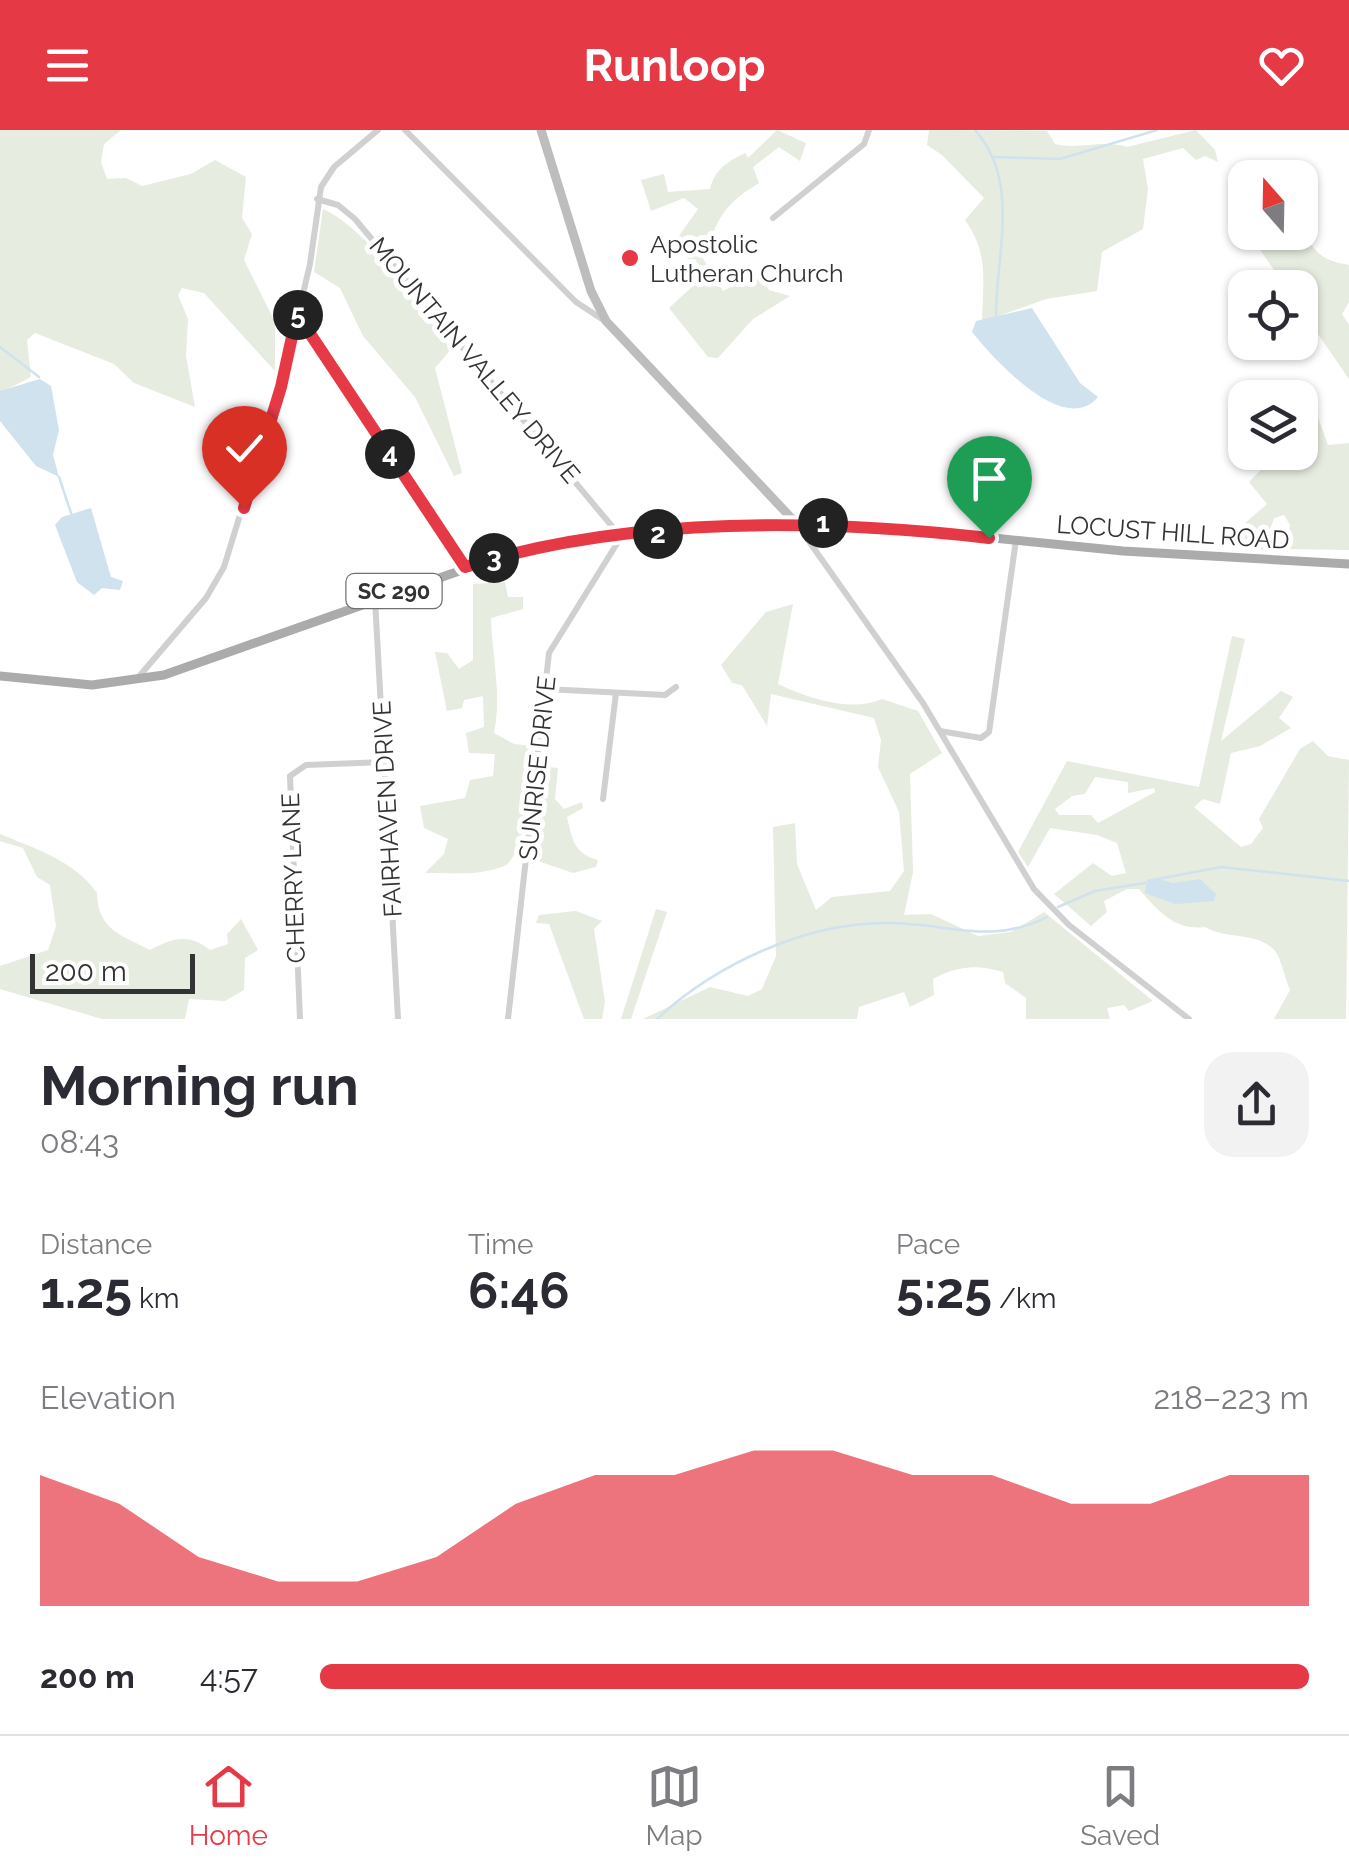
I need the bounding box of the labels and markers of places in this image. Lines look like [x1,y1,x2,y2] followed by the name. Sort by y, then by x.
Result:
[650,229,844,288] place label: Apostolic Lutheran Church
[619,247,641,269] marker: Apostolic Lutheran Church
[273,290,323,340] pin: 5
[202,406,287,509] pin
[365,429,415,479] pin: 4
[947,436,1032,539] pin
[798,498,848,548] pin: 1
[633,509,683,559] pin: 2
[469,533,519,583] pin: 3

